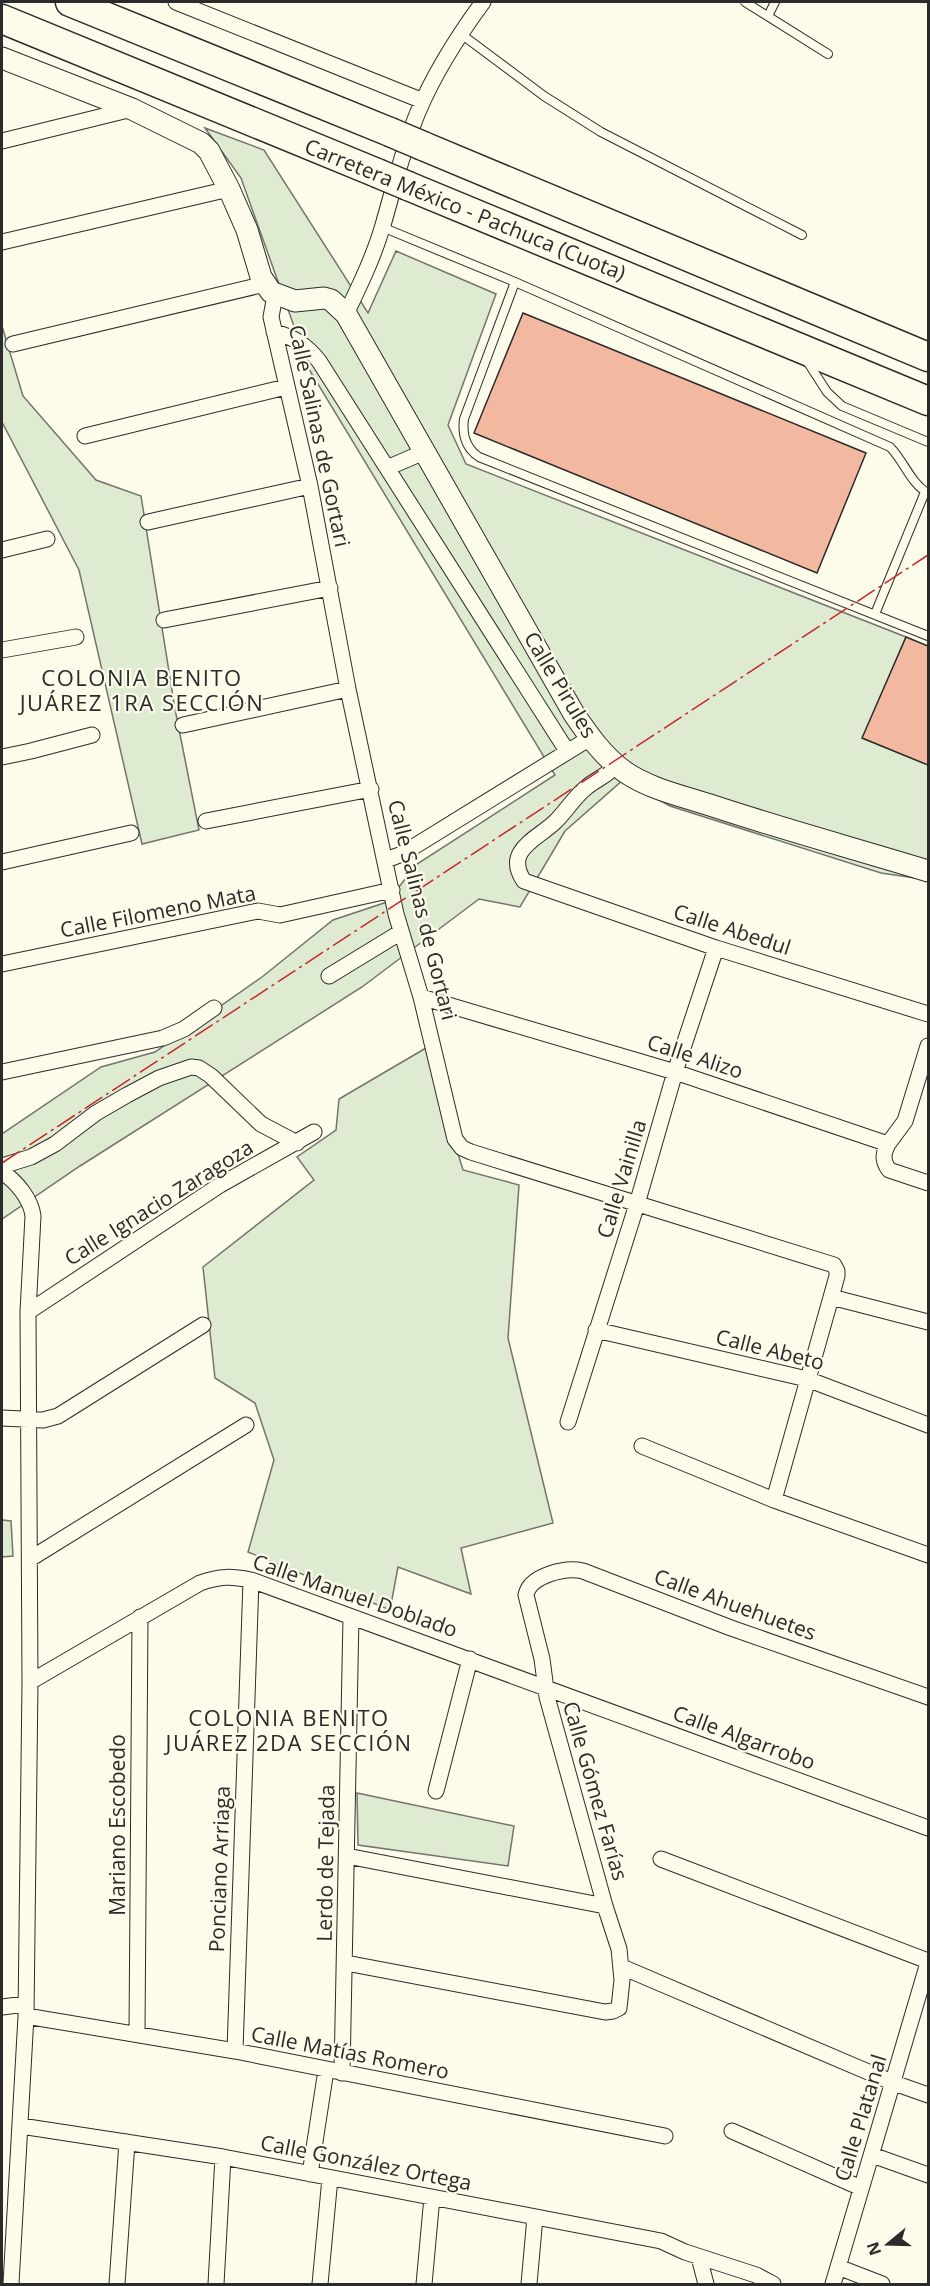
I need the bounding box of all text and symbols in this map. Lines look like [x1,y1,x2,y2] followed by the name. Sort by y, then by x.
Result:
[301,132,630,286] street label: Carretera México - Pachuca (Cuota)
[283,322,357,549] street label: Calle Salinas de Gortari
[518,626,604,743] street label: Calle Pirules
[18,662,264,717] district label: COLONIA BENITO JUÁREZ 1RA SECCIÓN
[382,797,464,1023] street label: Calle Salinas de Gortari
[58,878,258,944] street label: Calle Filomeno Mata
[670,897,795,961] street label: Calle Abedul
[644,1027,747,1085] street label: Calle Alizo
[590,1116,652,1241] street label: Calle Vainilla
[59,1133,258,1272] street label: Calle Ignacio Zaragoza
[713,1322,827,1376] street label: Calle Abeto
[249,1547,461,1643] street label: Calle Manuel Doblado
[650,1562,820,1646] street label: Calle Ahuehuetes
[557,1698,635,1884] street label: Calle Gómez Farías
[669,1698,819,1776] street label: Calle Algarrobo
[164,1702,412,1757] district label: COLONIA BENITO JUÁREZ 2DA SECCIÓN
[103,1734,131,1916] street label: Mariano Escobedo
[310,1784,340,1942] street label: Lerdo de Tejada
[202,1785,236,1953] street label: Ponciano Arriaga
[249,2019,452,2085] street label: Calle Matías Romero
[827,2051,893,2185] street label: Calle Platanal
[258,2128,474,2196] street label: Calle González Ortega
[858,2214,918,2274] north arrow
[861,2239,886,2259] text: N

